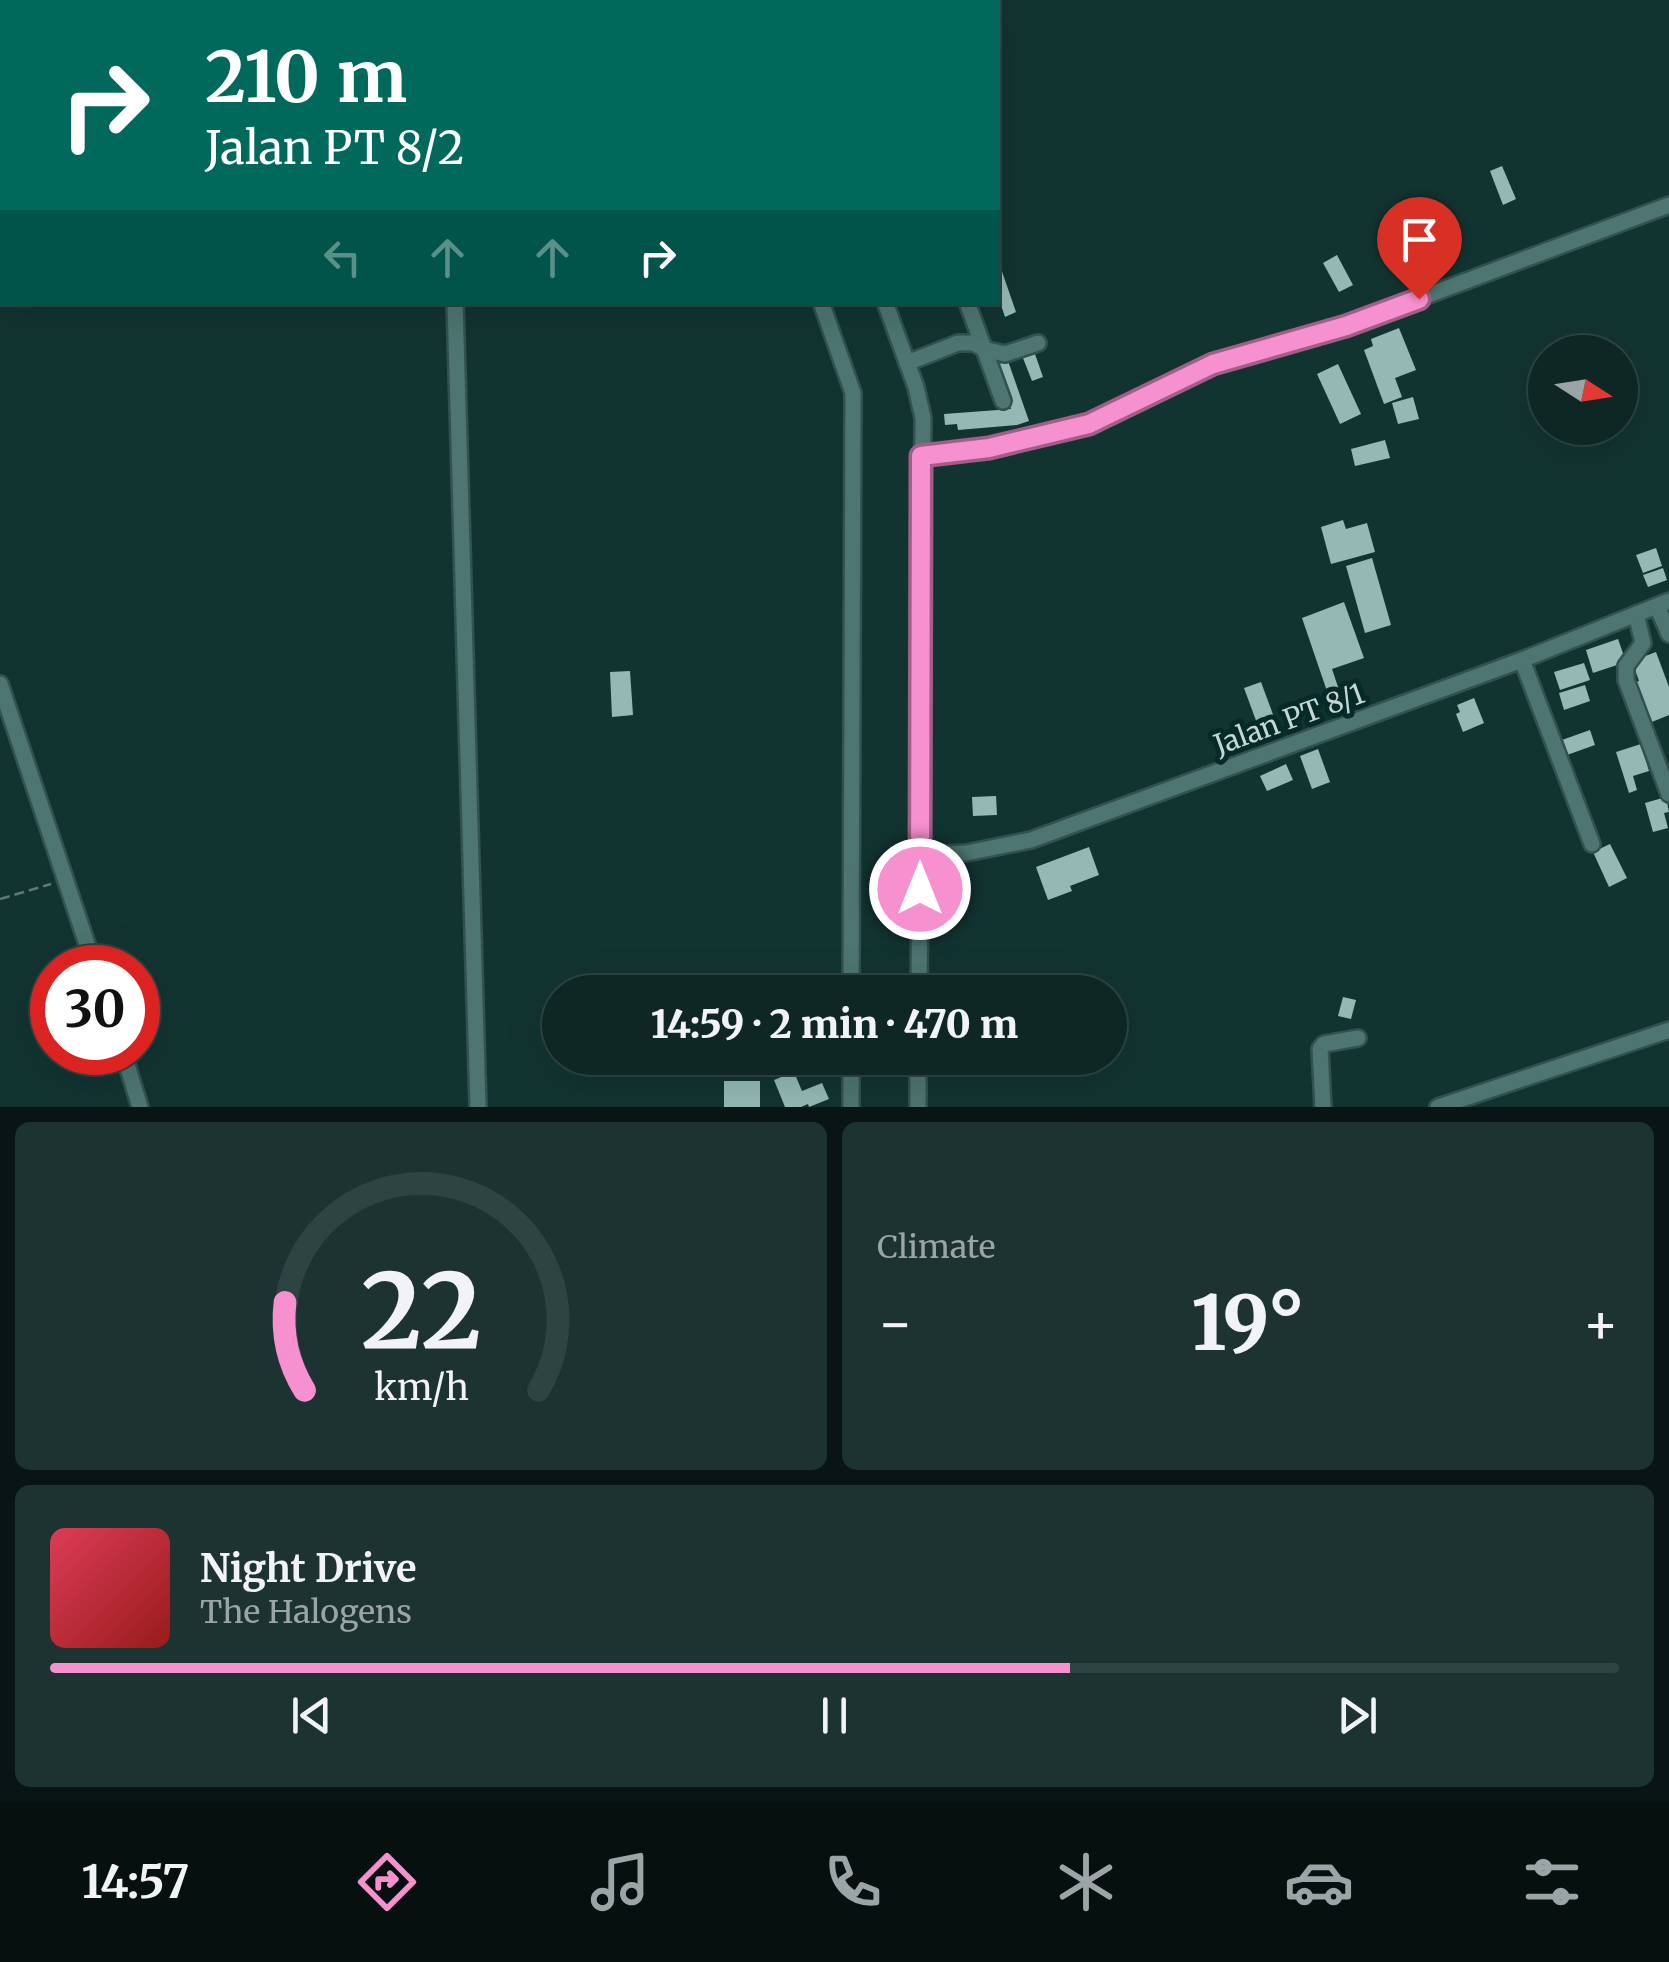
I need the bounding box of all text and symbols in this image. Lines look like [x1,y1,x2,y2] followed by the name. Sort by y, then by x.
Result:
[205,33,407,121] text: 210 m
[40,40,170,170] icon: right
[205,120,465,176] text: Jalan PT 8/2
[1377,197,1462,300] pin
[1392,212,1447,267] icon: arrive
[315,230,370,285] icon: left
[420,230,475,285] icon: ahead
[525,230,580,285] icon: ahead
[630,230,685,285] icon: right
[1528,335,1638,445] north arrow
[1528,335,1638,445] map controls
[1208,675,1369,763] street label: Jalan PT 8/1
[868,837,972,941] position arrow
[30,945,160,1075] speed limit sign: 30
[651,1001,1018,1048] text: 14:59 · 2 min · 470 m
[877,1227,995,1267] text: Climate
[360,1246,482,1376] text: 22
[1191,1276,1305,1370] text: 19°
[877,1289,914,1358] text: −
[1582,1289,1619,1358] text: +
[374,1365,468,1410] text: km/h
[200,1545,417,1592] text: Night Drive
[200,1592,412,1632] text: The Halogens
[284,1688,339,1743] icon: previous
[807,1688,862,1743] icon: pause
[1330,1688,1385,1743] icon: next
[352,1847,422,1917] icon: directions
[585,1847,655,1917] icon: music
[818,1847,888,1917] icon: phone
[1051,1847,1121,1917] icon: climate
[1284,1847,1354,1917] icon: car
[1517,1847,1587,1917] icon: filters
[82,1854,189,1910] text: 14:57

